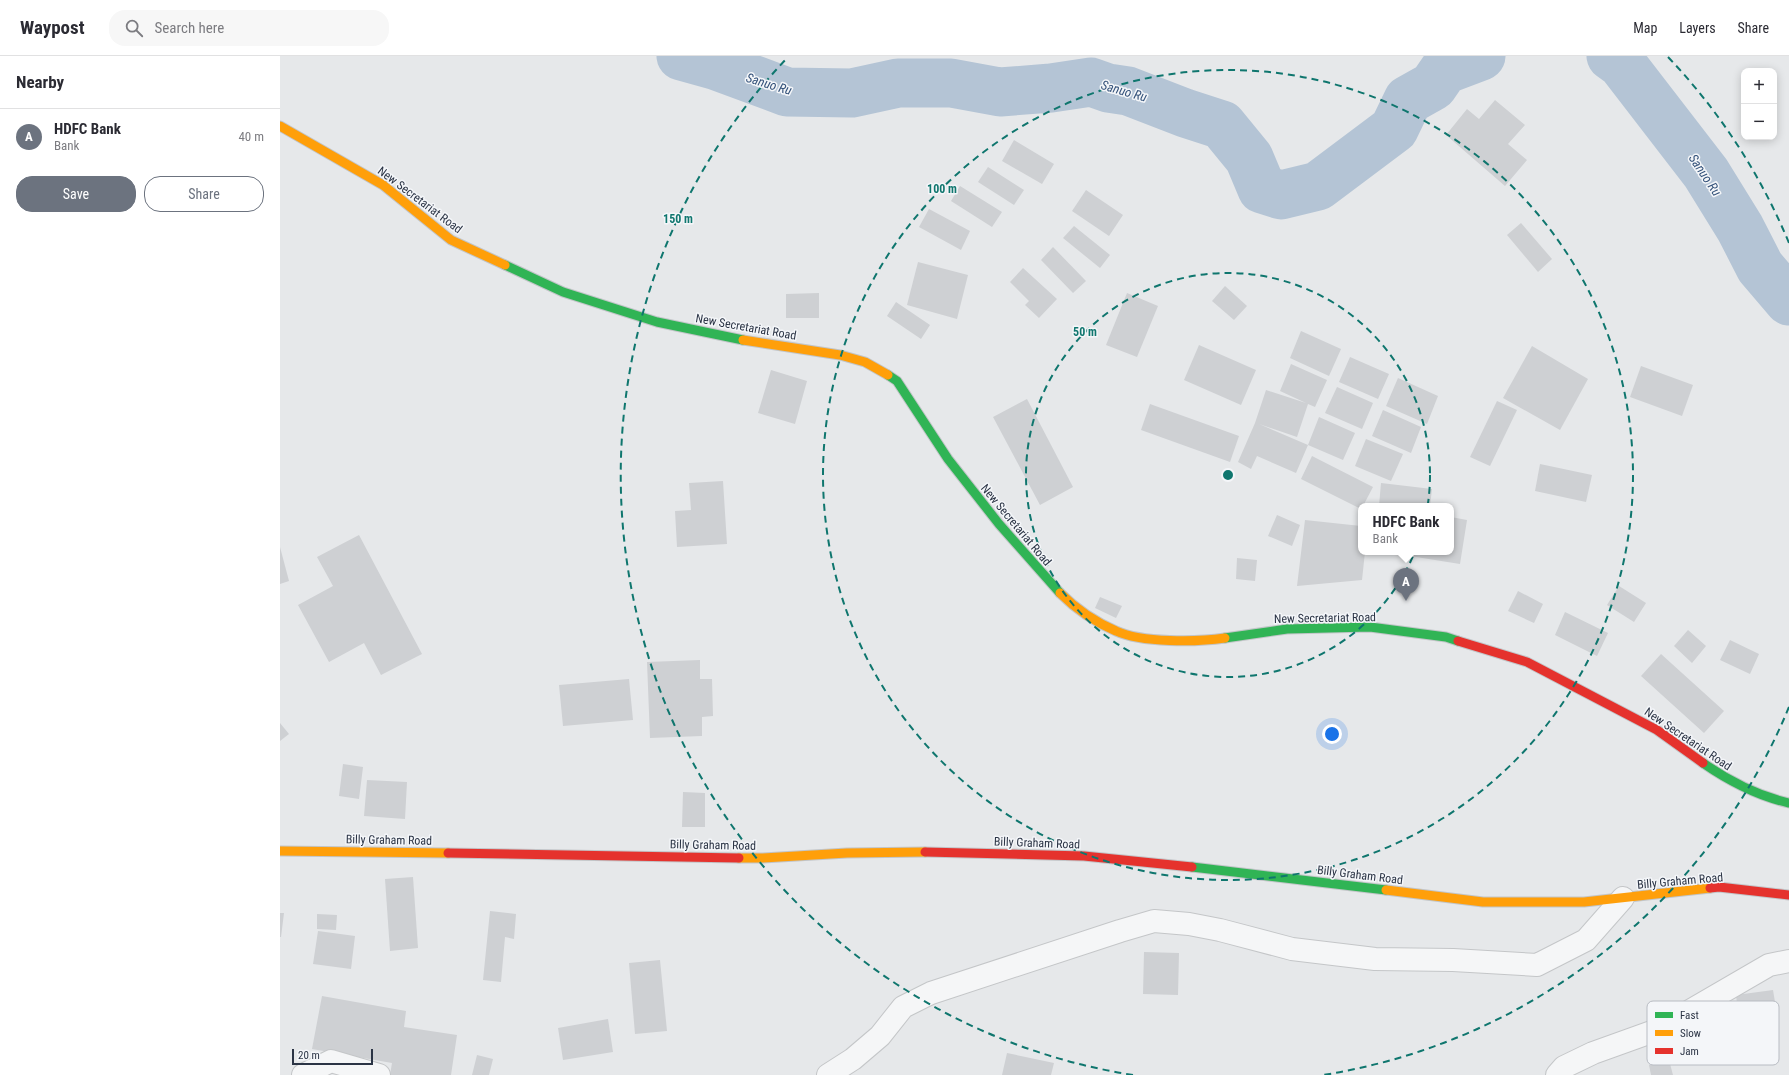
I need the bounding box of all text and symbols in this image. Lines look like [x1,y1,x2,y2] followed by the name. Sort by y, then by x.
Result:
[109,10,389,46] search box
[20,16,85,39] text: Waypost
[123,17,145,39] icon: search
[155,19,224,37] text: Search here
[1633,20,1657,36] text: Map
[1679,20,1716,36] text: Layers
[1738,20,1769,36] text: Share
[1741,68,1777,140] map controls
[1741,68,1777,104] button: +
[744,70,794,98] water label: Sanuo Ru
[16,72,64,92] text: Nearby
[1099,77,1149,105] water label: Sanuo Ru
[1741,104,1777,140] button: −
[54,120,121,138] text: HDFC Bank
[25,129,33,144] text: A
[238,129,264,144] text: 40 m
[54,138,79,153] text: Bank
[1686,151,1724,199] water label: Sanuo Ru
[375,164,465,236] street label: New Secretariat Road
[16,176,136,212] button: Save
[144,176,264,212] button: Share
[927,182,957,196] text: 100 m
[663,212,693,226] text: 150 m
[695,311,798,343] street label: New Secretariat Road
[1073,325,1097,339] text: 50 m
[1221,468,1235,482] centre of rings
[978,481,1054,569] street label: New Secretariat Road
[1358,503,1454,555] popup
[1373,513,1439,531] text: HDFC Bank
[1373,531,1398,546] text: Bank
[1393,568,1419,601] pin: A
[1274,610,1376,626] street label: New Secretariat Road
[1642,705,1734,773] street label: New Secretariat Road
[1322,724,1342,744] your location
[346,832,432,848] street label: Billy Graham Road
[994,834,1080,852] street label: Billy Graham Road
[670,837,756,853] street label: Billy Graham Road
[1316,863,1404,887] street label: Billy Graham Road
[1636,870,1724,892] street label: Billy Graham Road
[1647,1001,1779,1065] legend
[1680,1009,1699,1022] text: Fast
[1680,1027,1701,1040] text: Slow
[1680,1045,1699,1058] text: Jam
[292,1047,373,1066] scale bar
[298,1049,320,1062] text: 20 m

